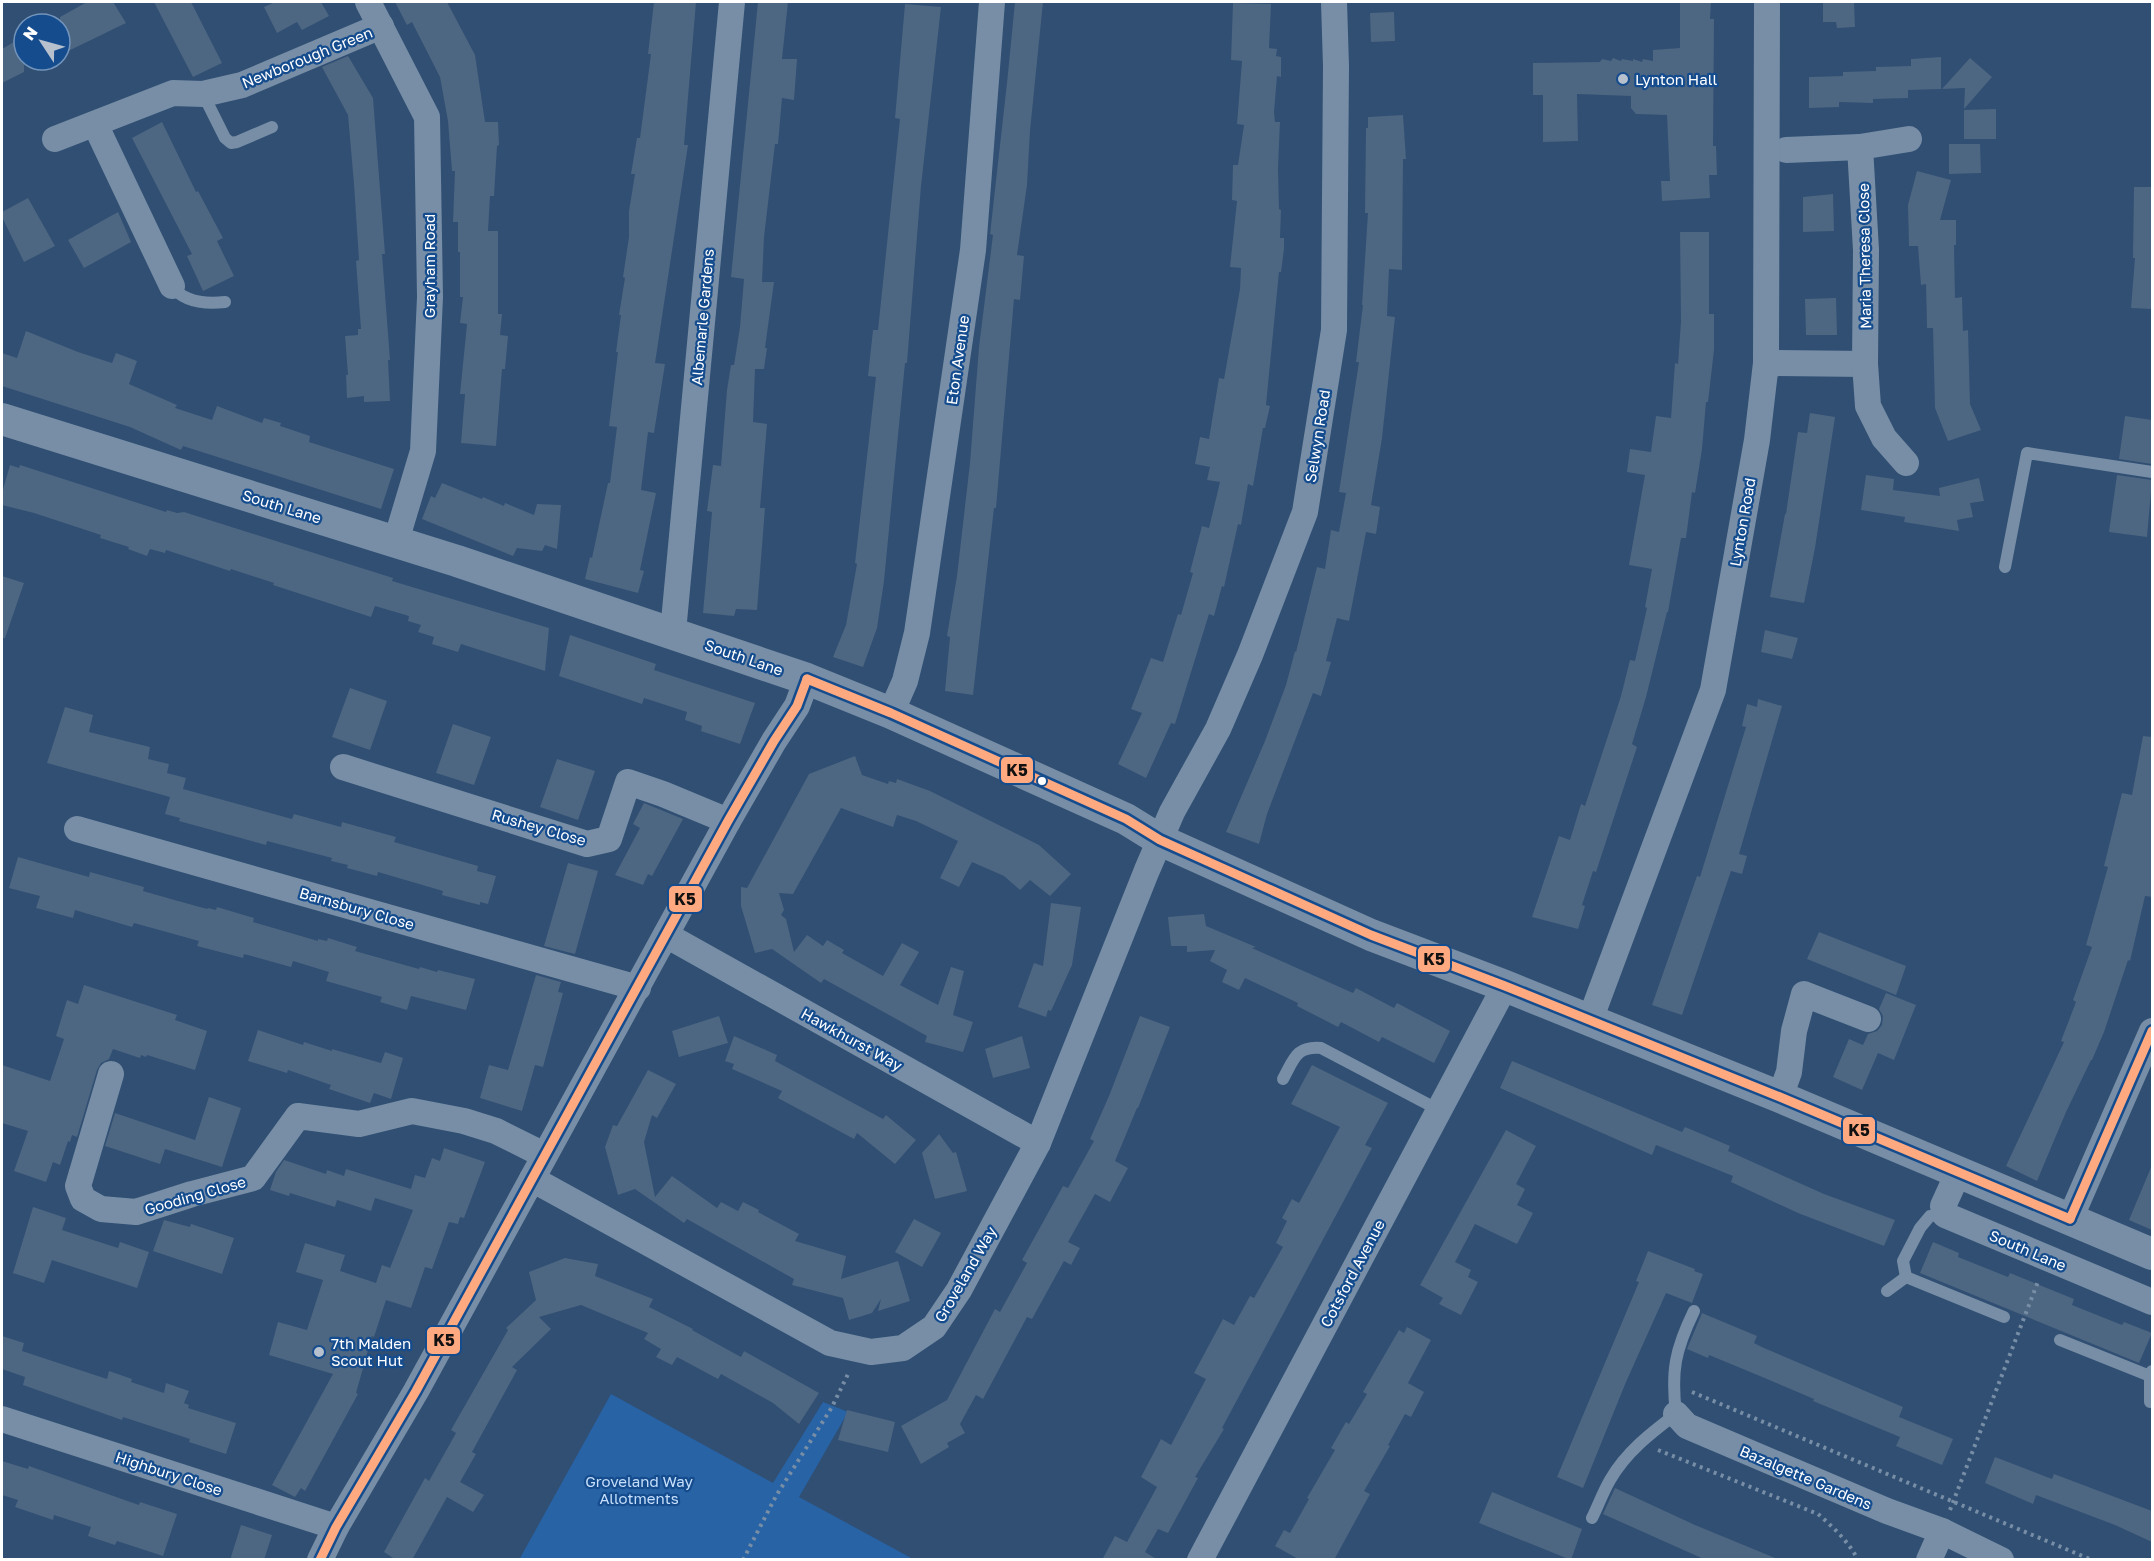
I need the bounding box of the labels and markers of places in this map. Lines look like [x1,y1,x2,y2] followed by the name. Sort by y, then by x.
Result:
[1635,70,1717,88] place label: Lynton Hall
[1616,72,1630,86] marker: Lynton Hall
[1036,775,1048,787] unlabelled marker
[331,1334,411,1369] place label: 7th Malden Scout Hut
[312,1345,326,1359] marker: 7th Malden Scout Hut

